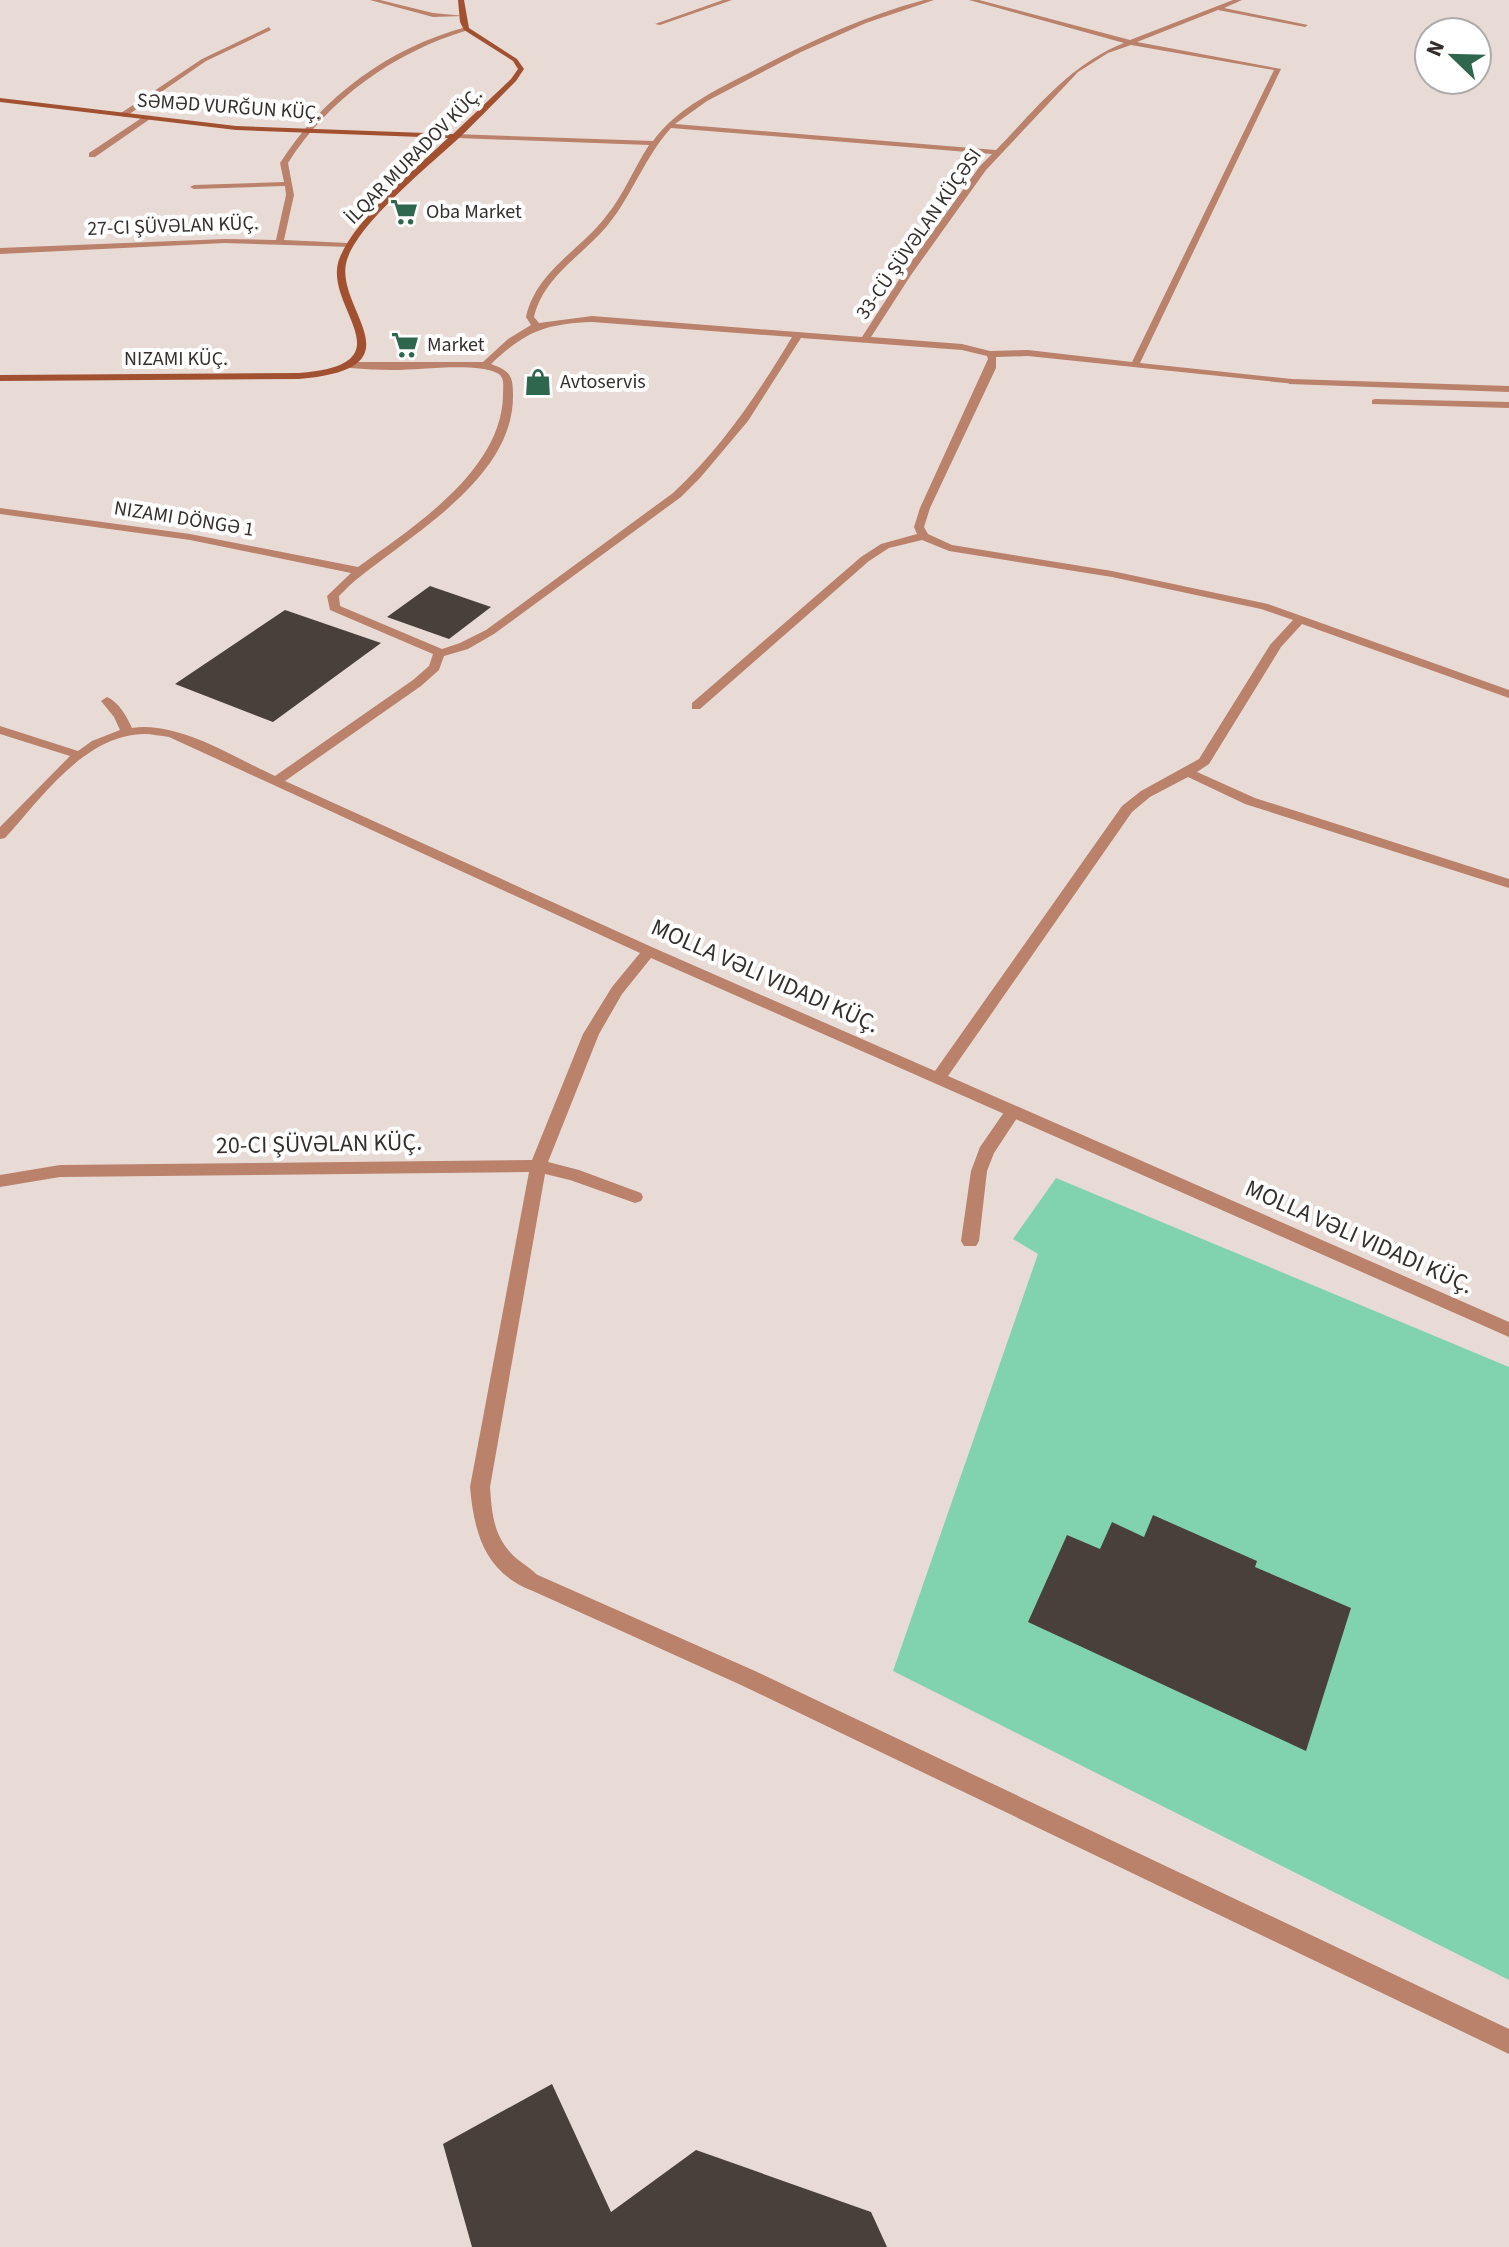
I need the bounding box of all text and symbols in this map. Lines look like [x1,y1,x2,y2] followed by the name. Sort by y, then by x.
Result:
[1413,16,1493,96] north arrow
[1418,36,1453,62] text: N
[339,81,489,231] street label: İLQAR MURADOV KÜÇ.
[136,87,322,127] street label: SƏMƏD VURĞUN KÜÇ.
[849,143,989,325] street label: 33-CÜ ŞÜVƏLAN KÜÇƏSI
[389,197,419,227] supermarket icon: Oba Market
[426,198,522,226] place label: Oba Market
[87,209,259,243] street label: 27-CI ŞÜVƏLAN KÜÇ.
[390,330,420,360] supermarket icon: Market
[427,331,485,359] place label: Market
[124,345,228,373] street label: NIZAMI KÜÇ.
[523,367,553,397] shop icon: Avtoservis
[560,368,646,396] place label: Avtoservis
[112,494,256,544] street label: NIZAMI DÖNGƏ 1
[645,910,885,1042] street label: MOLLA VƏLI VIDADI KÜÇ.
[216,1125,422,1163] street label: 20-CI ŞÜVƏLAN KÜÇ.
[1239,1171,1479,1303] street label: MOLLA VƏLI VIDADI KÜÇ.

